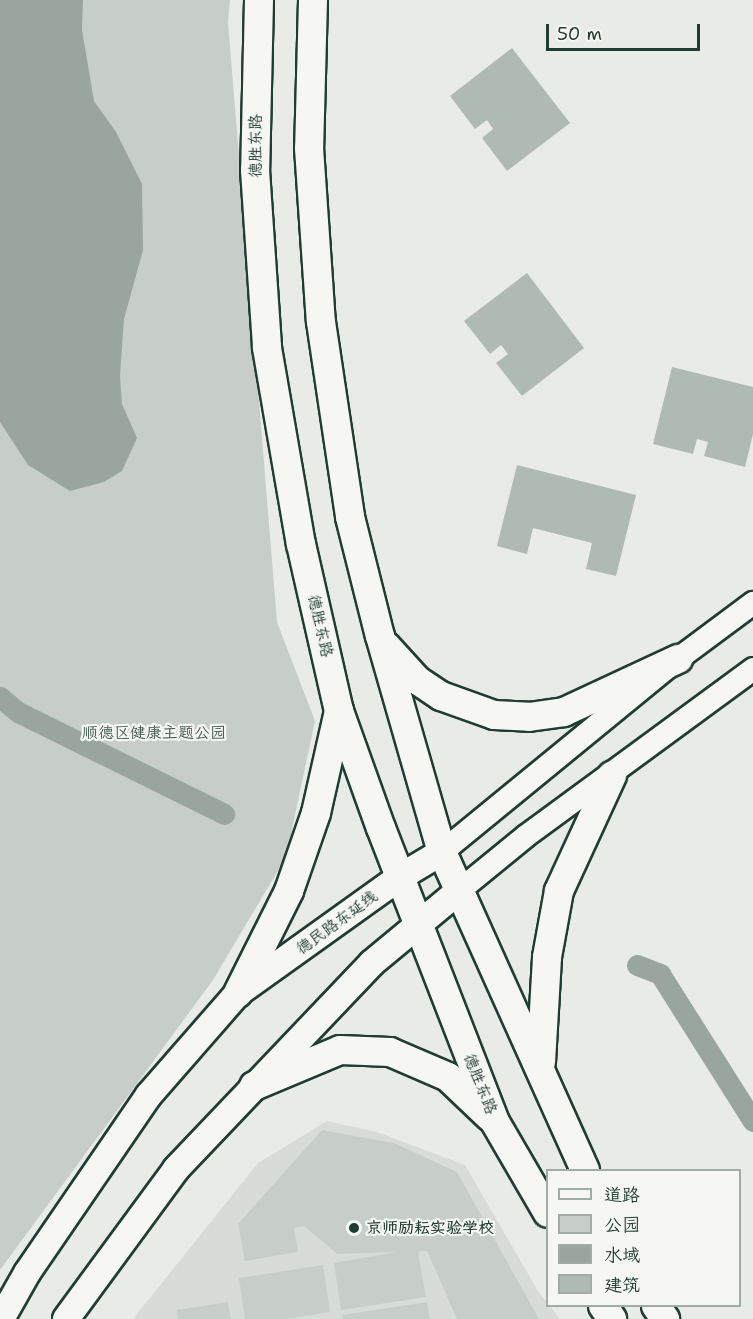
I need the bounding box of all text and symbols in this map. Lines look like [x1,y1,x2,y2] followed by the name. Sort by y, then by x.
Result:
[549,12,704,50] scale bar
[557,22,602,46] text: 50 m
[246,114,266,178] street label: 德胜东路
[303,593,337,659] street label: 德胜东路
[82,723,226,743] park label: 顺德区健康主题公园
[293,887,381,959] street label: 德民路东延线
[459,1051,501,1117] street label: 德胜东路
[546,1169,741,1307] legend
[604,1183,640,1207] text: 道路
[604,1213,640,1237] text: 公园
[366,1218,494,1238] place label: 京师励耘实验学校
[347,1221,361,1235] marker: 京师励耘实验学校
[604,1243,640,1267] text: 水域
[604,1273,640,1297] text: 建筑

